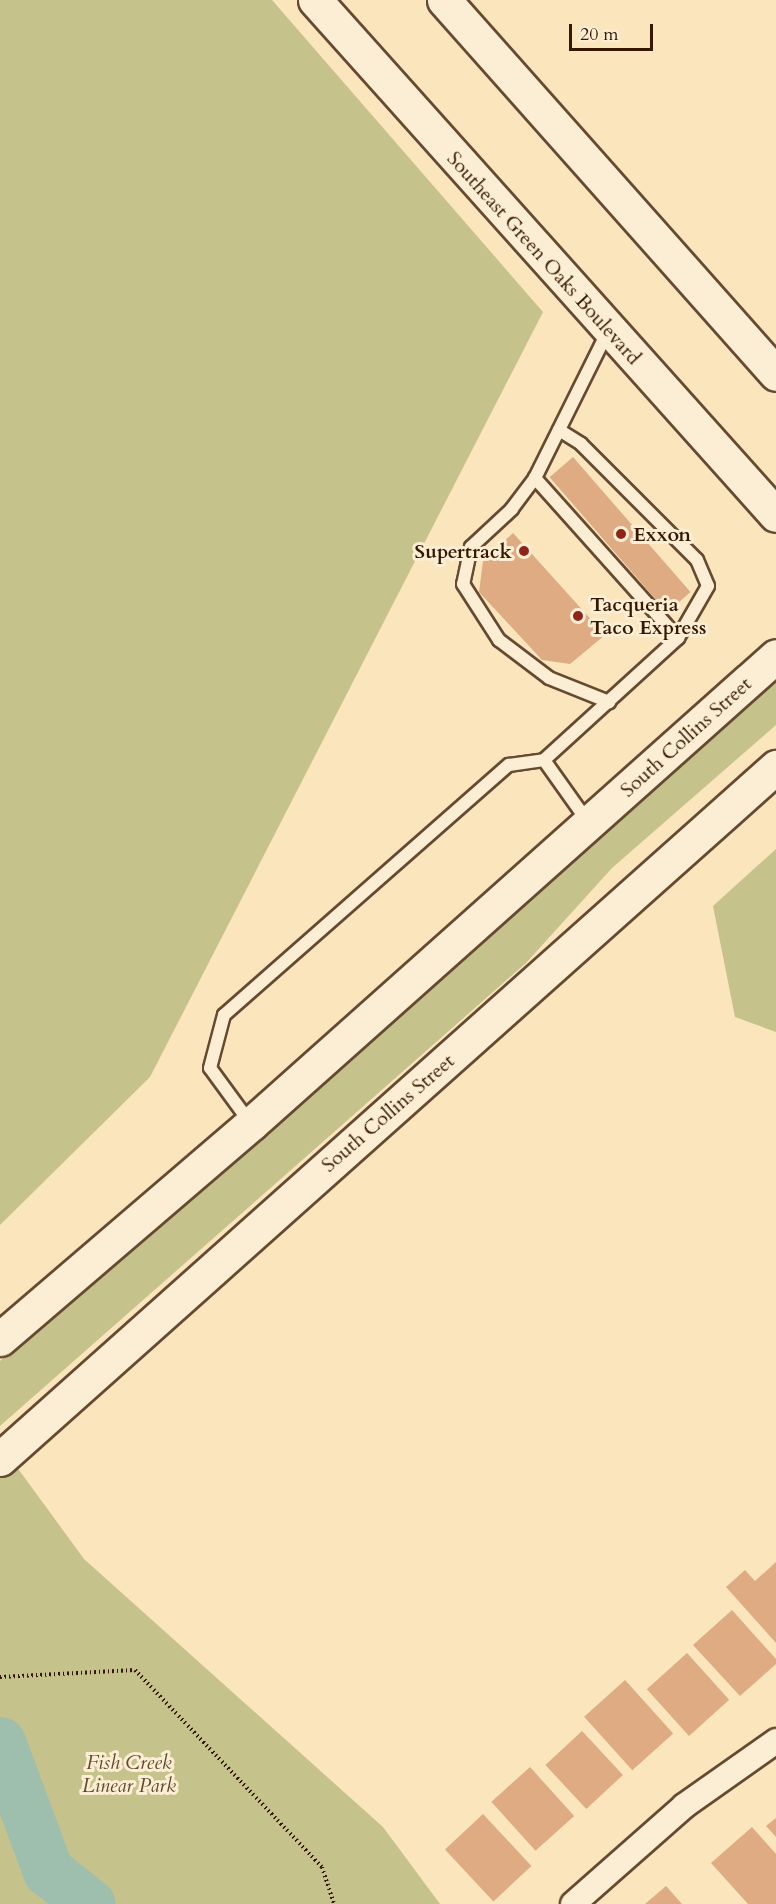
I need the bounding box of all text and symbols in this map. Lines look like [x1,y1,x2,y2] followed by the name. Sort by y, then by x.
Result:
[572,12,656,50] scale bar
[580,22,619,47] text: 20 m
[442,147,646,369] street label: Southeast Green Oaks Boulevard
[633,522,691,546] place label: Exxon
[614,527,628,541] marker: Exxon
[415,539,512,563] place label: Supertrack
[517,544,531,558] marker: Supertrack
[590,592,706,639] place label: Tacqueria Taco Express
[571,609,585,623] marker: Tacqueria Taco Express
[616,672,756,802] street label: South Collins Street
[317,1049,459,1177] street label: South Collins Street
[82,1750,176,1797] park label: Fish Creek Linear Park

